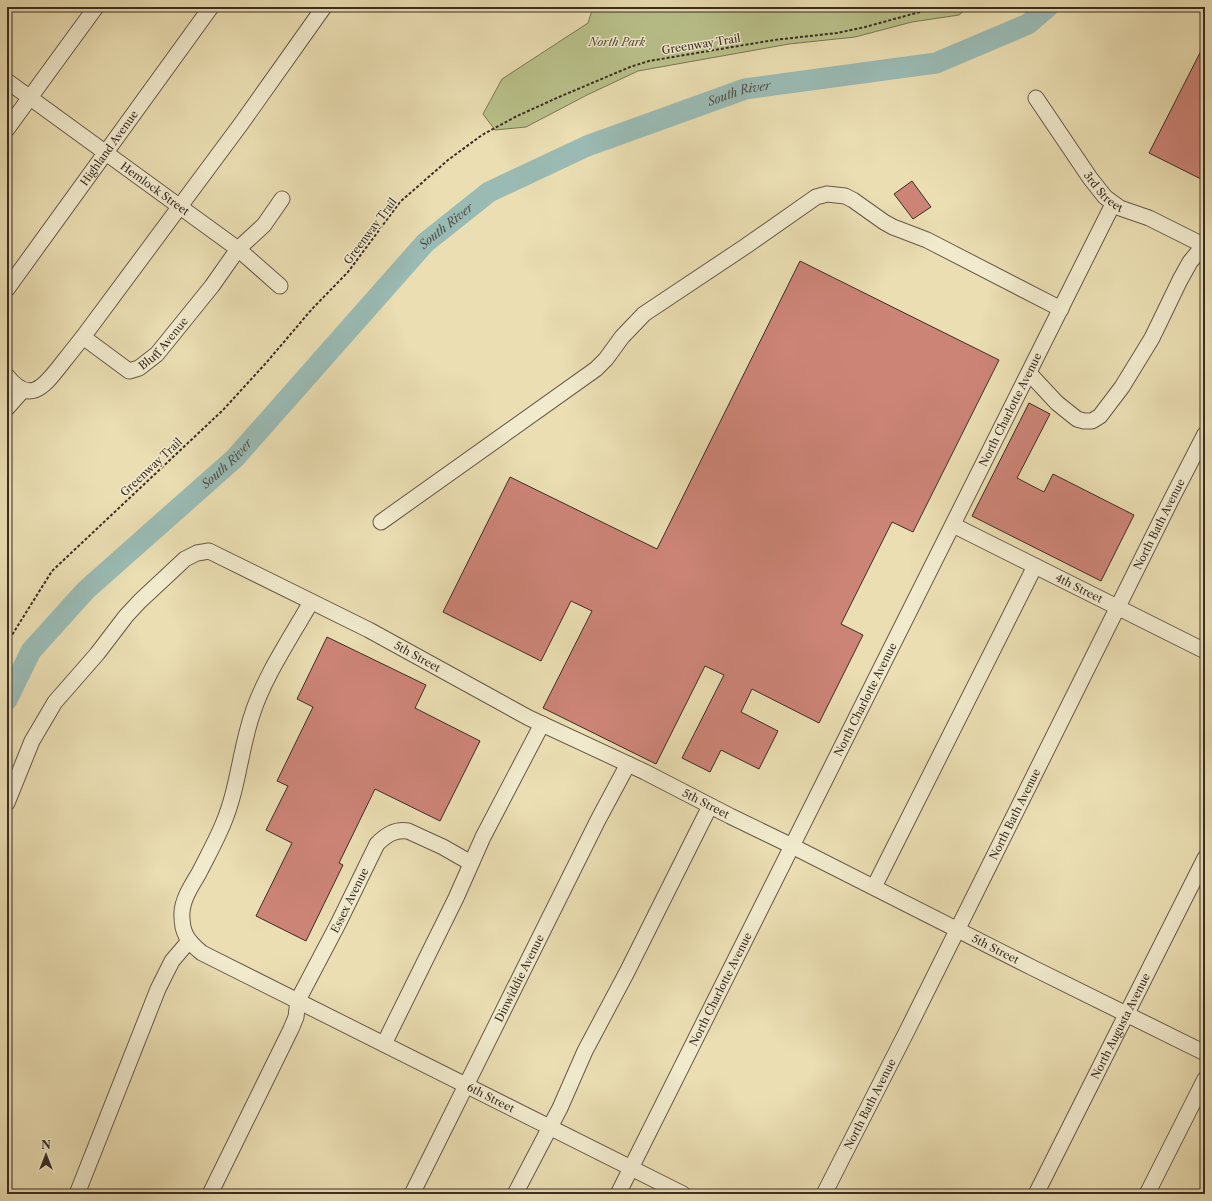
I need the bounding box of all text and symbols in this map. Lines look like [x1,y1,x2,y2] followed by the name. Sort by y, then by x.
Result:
[661,31,742,57] street label: Greenway Trail
[588,35,646,49] park label: North Park
[704,77,773,109] water label: South River
[77,108,141,189] street label: Highland Avenue
[118,159,192,218] street label: Hemlock Street
[1081,169,1125,215] street label: 3rd Street
[340,194,400,267] street label: Greenway Trail
[415,199,477,252] water label: South River
[136,314,191,373] street label: Bluff Avenue
[976,350,1045,469] street label: North Charlotte Avenue
[117,434,185,499] street label: Greenway Trail
[197,435,256,492] water label: South River
[1131,476,1188,572] street label: North Bath Avenue
[1053,570,1105,606] street label: 4th Street
[392,638,443,675] street label: 5th Street
[831,640,900,759] street label: North Charlotte Avenue
[986,766,1043,862] street label: North Bath Avenue
[680,786,732,822] street label: 5th Street
[328,866,371,935] street label: Essex Avenue
[686,930,755,1048] street label: North Charlotte Avenue
[970,931,1021,967] street label: 5th Street
[492,932,547,1024] street label: Dinwiddie Avenue
[1088,971,1153,1081] street label: North Augusta Avenue
[841,1056,899,1152] street label: North Bath Avenue
[465,1080,517,1115] street label: 6th Street
[26,1135,66,1175] north arrow
[41,1138,51,1152] text: N

